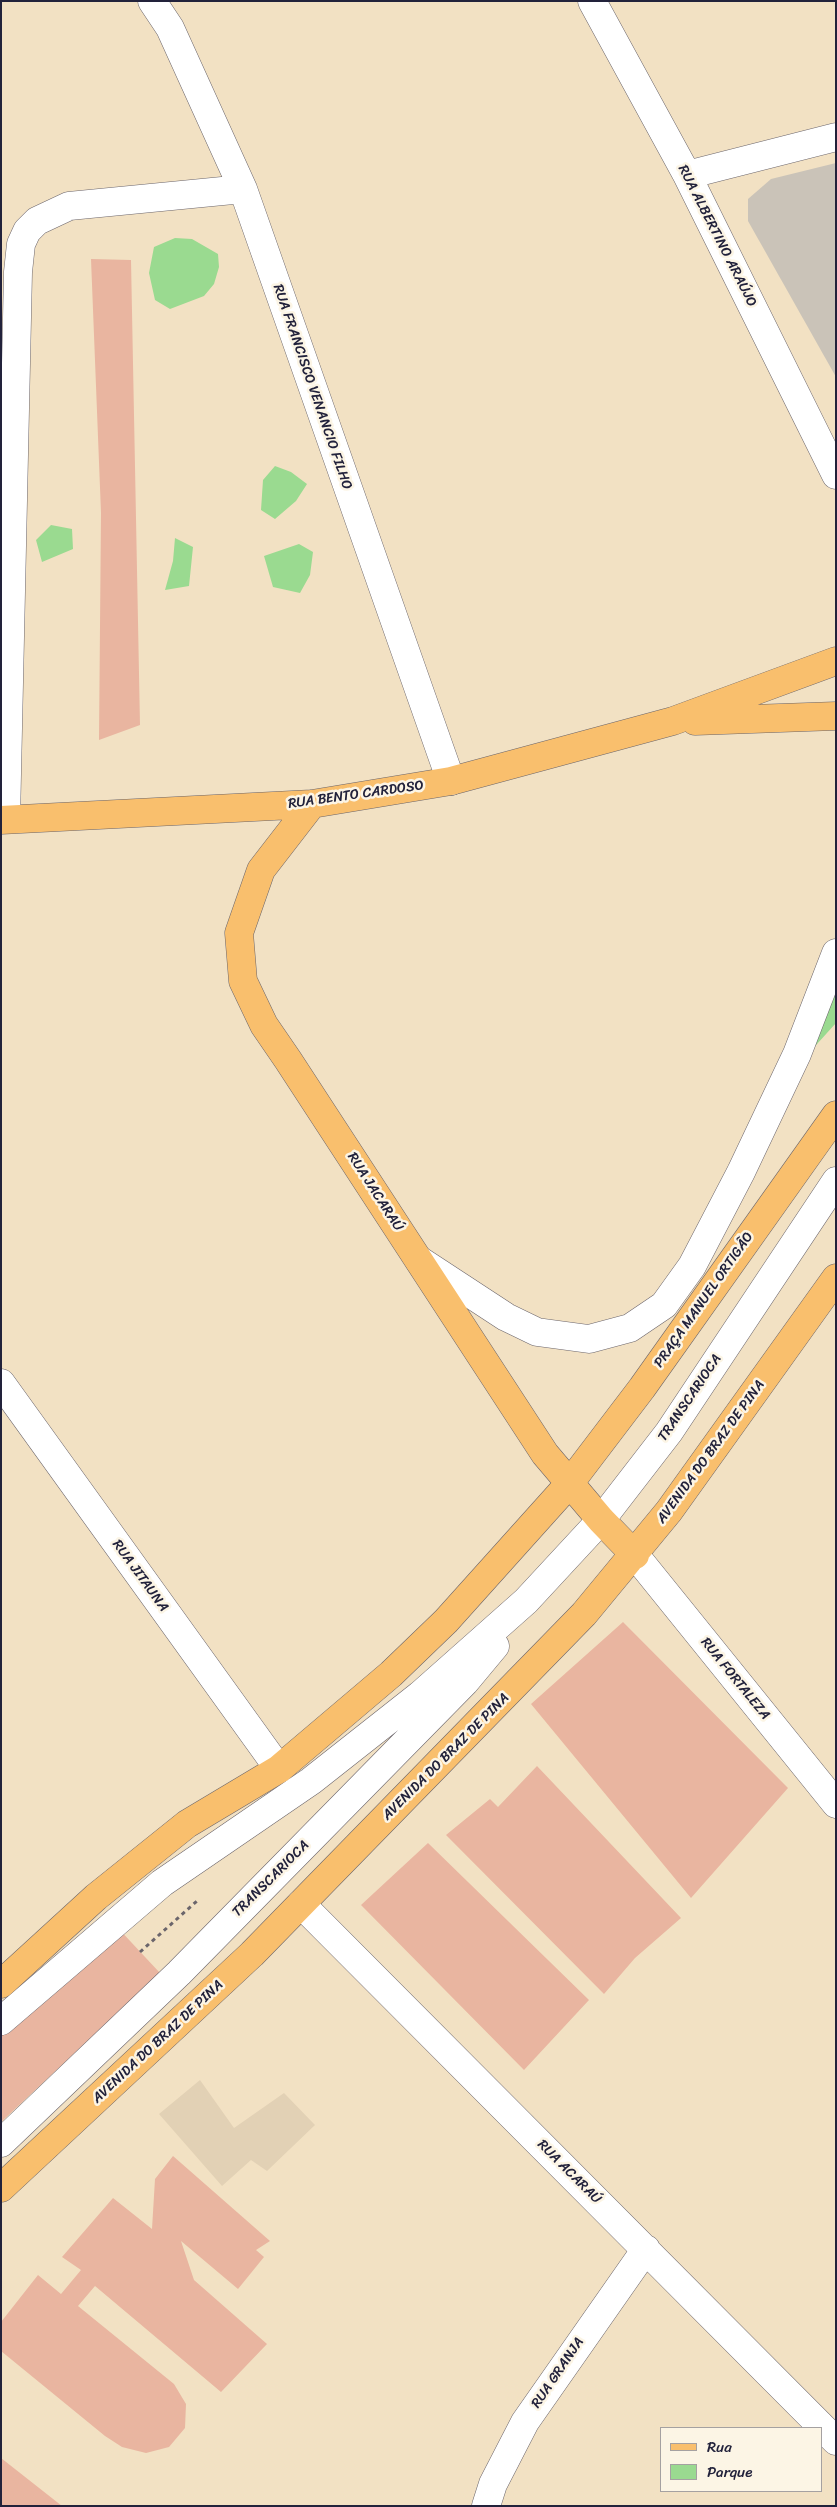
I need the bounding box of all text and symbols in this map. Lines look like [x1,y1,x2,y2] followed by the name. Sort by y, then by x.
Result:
[674,162,760,310] street label: RUA ALBERTINO ARAÚJO
[269,282,355,492] street label: RUA FRANCISCO VENANCIO FILHO
[287,777,425,813] street label: RUA BENTO CARDOSO
[343,1150,407,1234] street label: RUA JACARAÚ
[651,1229,757,1371] street label: PRAÇA MANUEL ORTIGÃO
[655,1351,725,1445] street label: TRANSCARIOCA
[653,1377,769,1527] street label: AVENIDA DO BRAZ DE PINA
[108,1537,172,1615] street label: RUA JITAUNA
[697,1635,773,1723] street label: RUA FORTALEZA
[379,1690,513,1824] street label: AVENIDA DO BRAZ DE PINA
[229,1837,313,1921] street label: TRANSCARIOCA
[89,1977,227,2107] street label: AVENIDA DO BRAZ DE PINA
[533,2136,605,2208] street label: RUA ACARAÚ
[528,2334,588,2412] street label: RUA GRANJA
[660,2427,822,2492] legend
[707,2434,732,2460] text: Rua
[707,2459,752,2485] text: Parque

